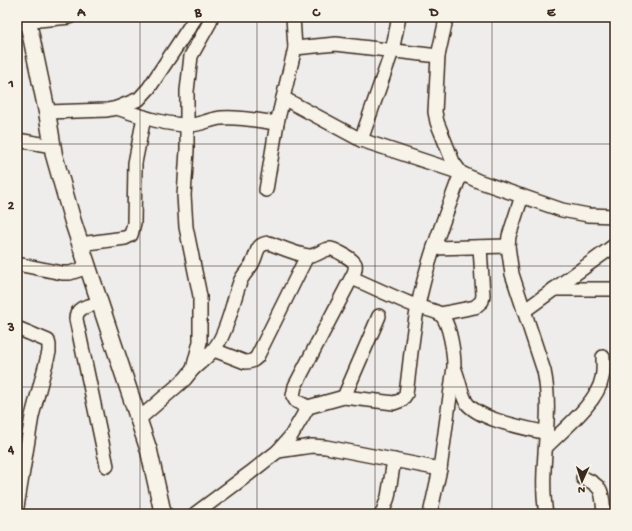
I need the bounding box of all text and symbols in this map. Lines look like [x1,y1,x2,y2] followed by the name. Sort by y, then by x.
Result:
[76,6,86,21] text: A
[194,6,203,21] text: B
[311,6,321,21] text: C
[429,6,439,21] text: D
[547,6,556,21] text: E
[7,77,14,92] text: 1
[8,199,15,214] text: 2
[7,321,15,336] text: 3
[7,443,15,458] text: 4
[562,461,602,501] north arrow
[578,483,585,495] text: N

